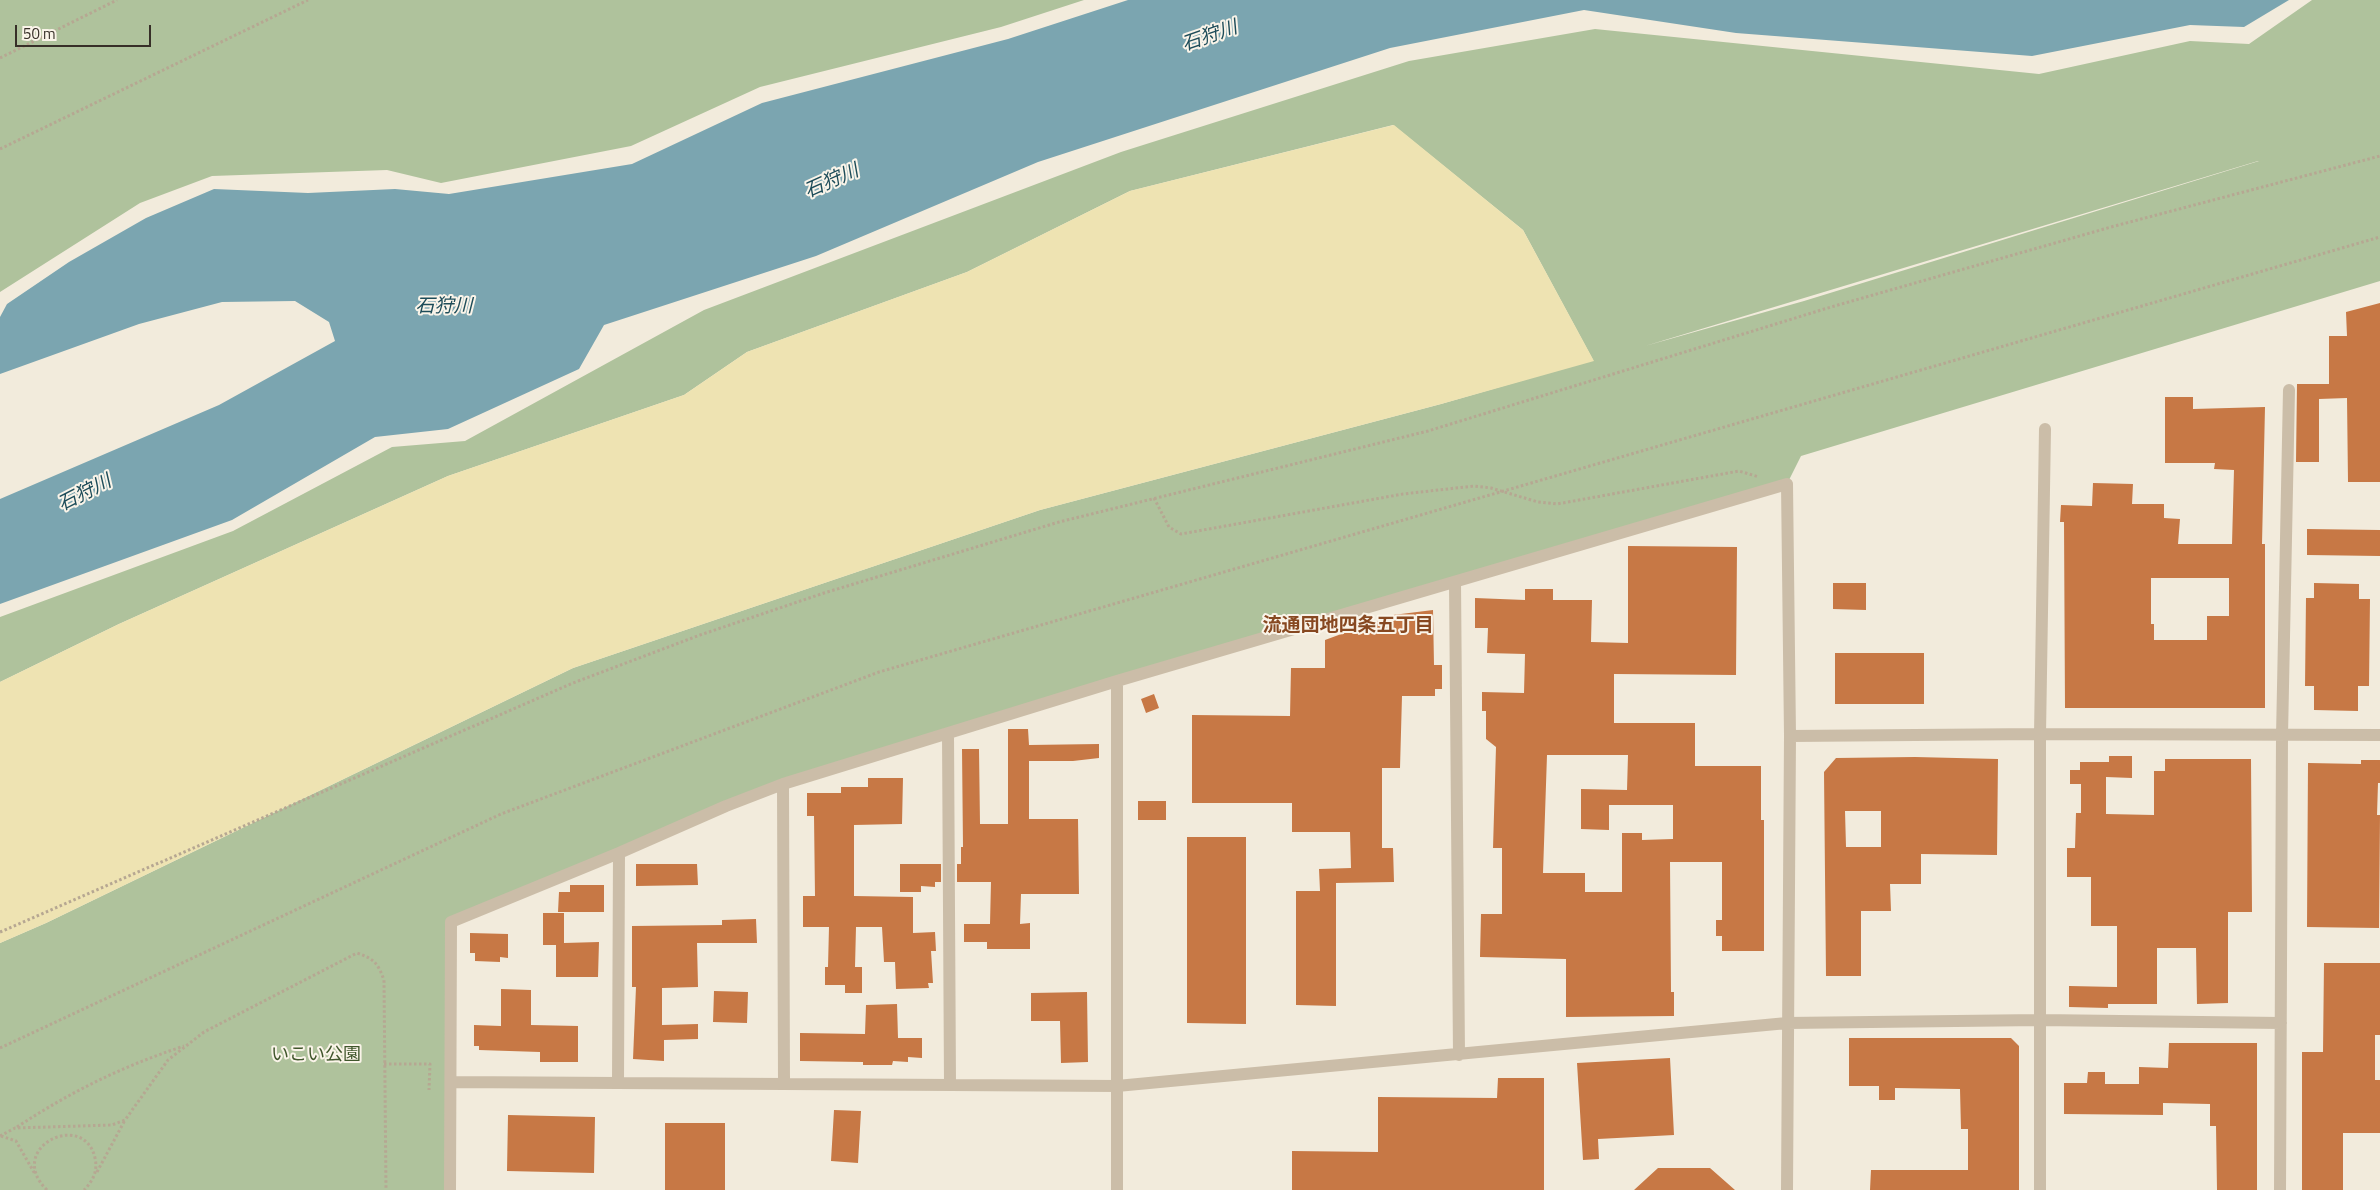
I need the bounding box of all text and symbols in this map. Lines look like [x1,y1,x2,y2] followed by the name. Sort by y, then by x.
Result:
[18,15,154,47] scale bar
[1179,17,1241,57] water label: 石狩川
[23,22,56,45] text: 50 m
[801,160,863,204] water label: 石狩川
[416,296,472,318] water label: 石狩川
[54,471,116,517] water label: 石狩川
[1263,615,1433,637] district label: 流通団地四条五丁目
[271,1045,361,1067] park label: いこい公園

